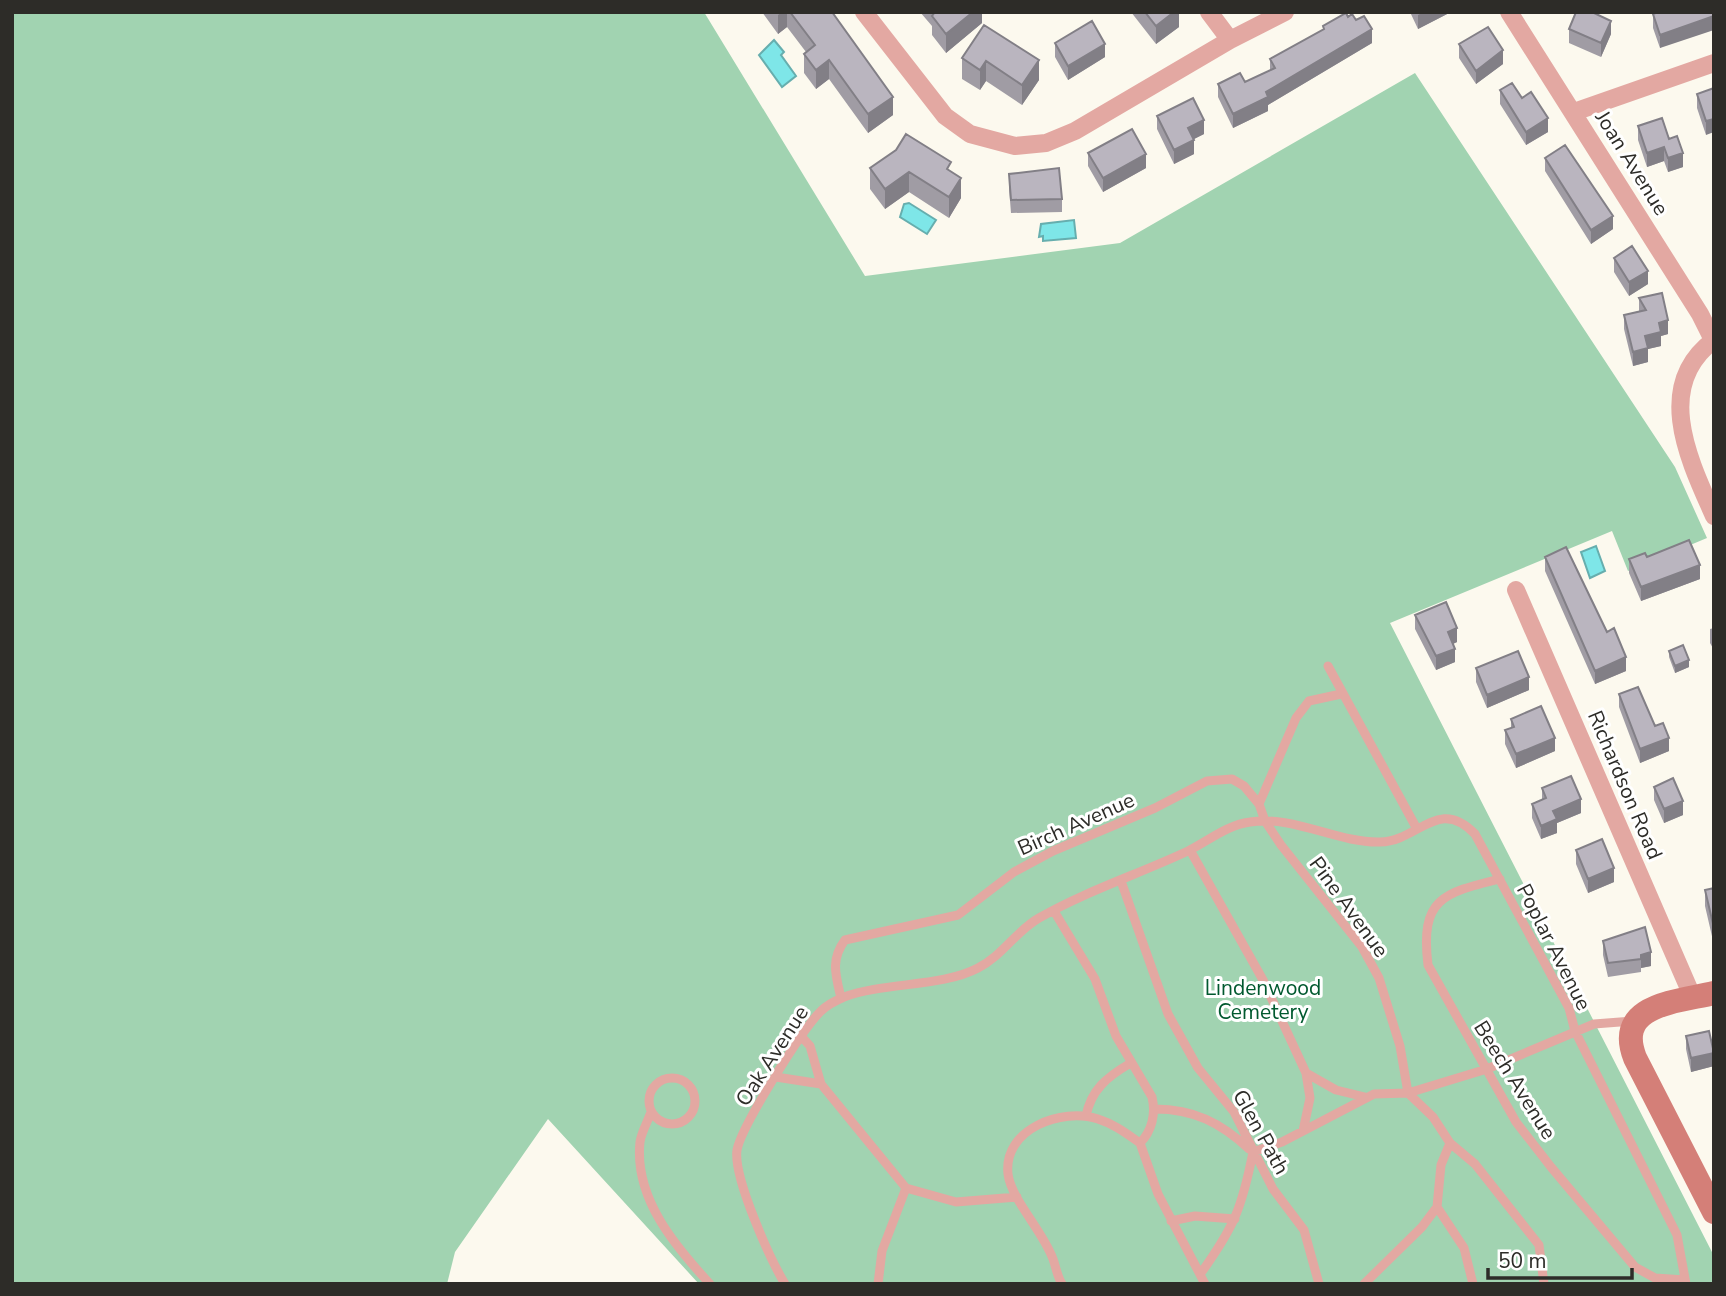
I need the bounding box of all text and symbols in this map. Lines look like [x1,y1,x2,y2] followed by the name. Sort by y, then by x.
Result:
[1588,105,1675,221] street label: Joan Avenue
[1581,706,1669,864] street label: Richardson Road
[1013,786,1139,862] street label: Birch Avenue
[1303,851,1395,963] street label: Pine Avenue
[1510,879,1598,1015] street label: Poplar Avenue
[1205,974,1321,1026] park label: Lindenwood Cemetery
[729,1000,815,1112] street label: Oak Avenue
[1467,1015,1563,1145] street label: Beech Avenue
[1226,1085,1296,1179] street label: Glen Path
[1488,1236,1632,1280] scale bar
[1498,1247,1547,1275] text: 50 m

